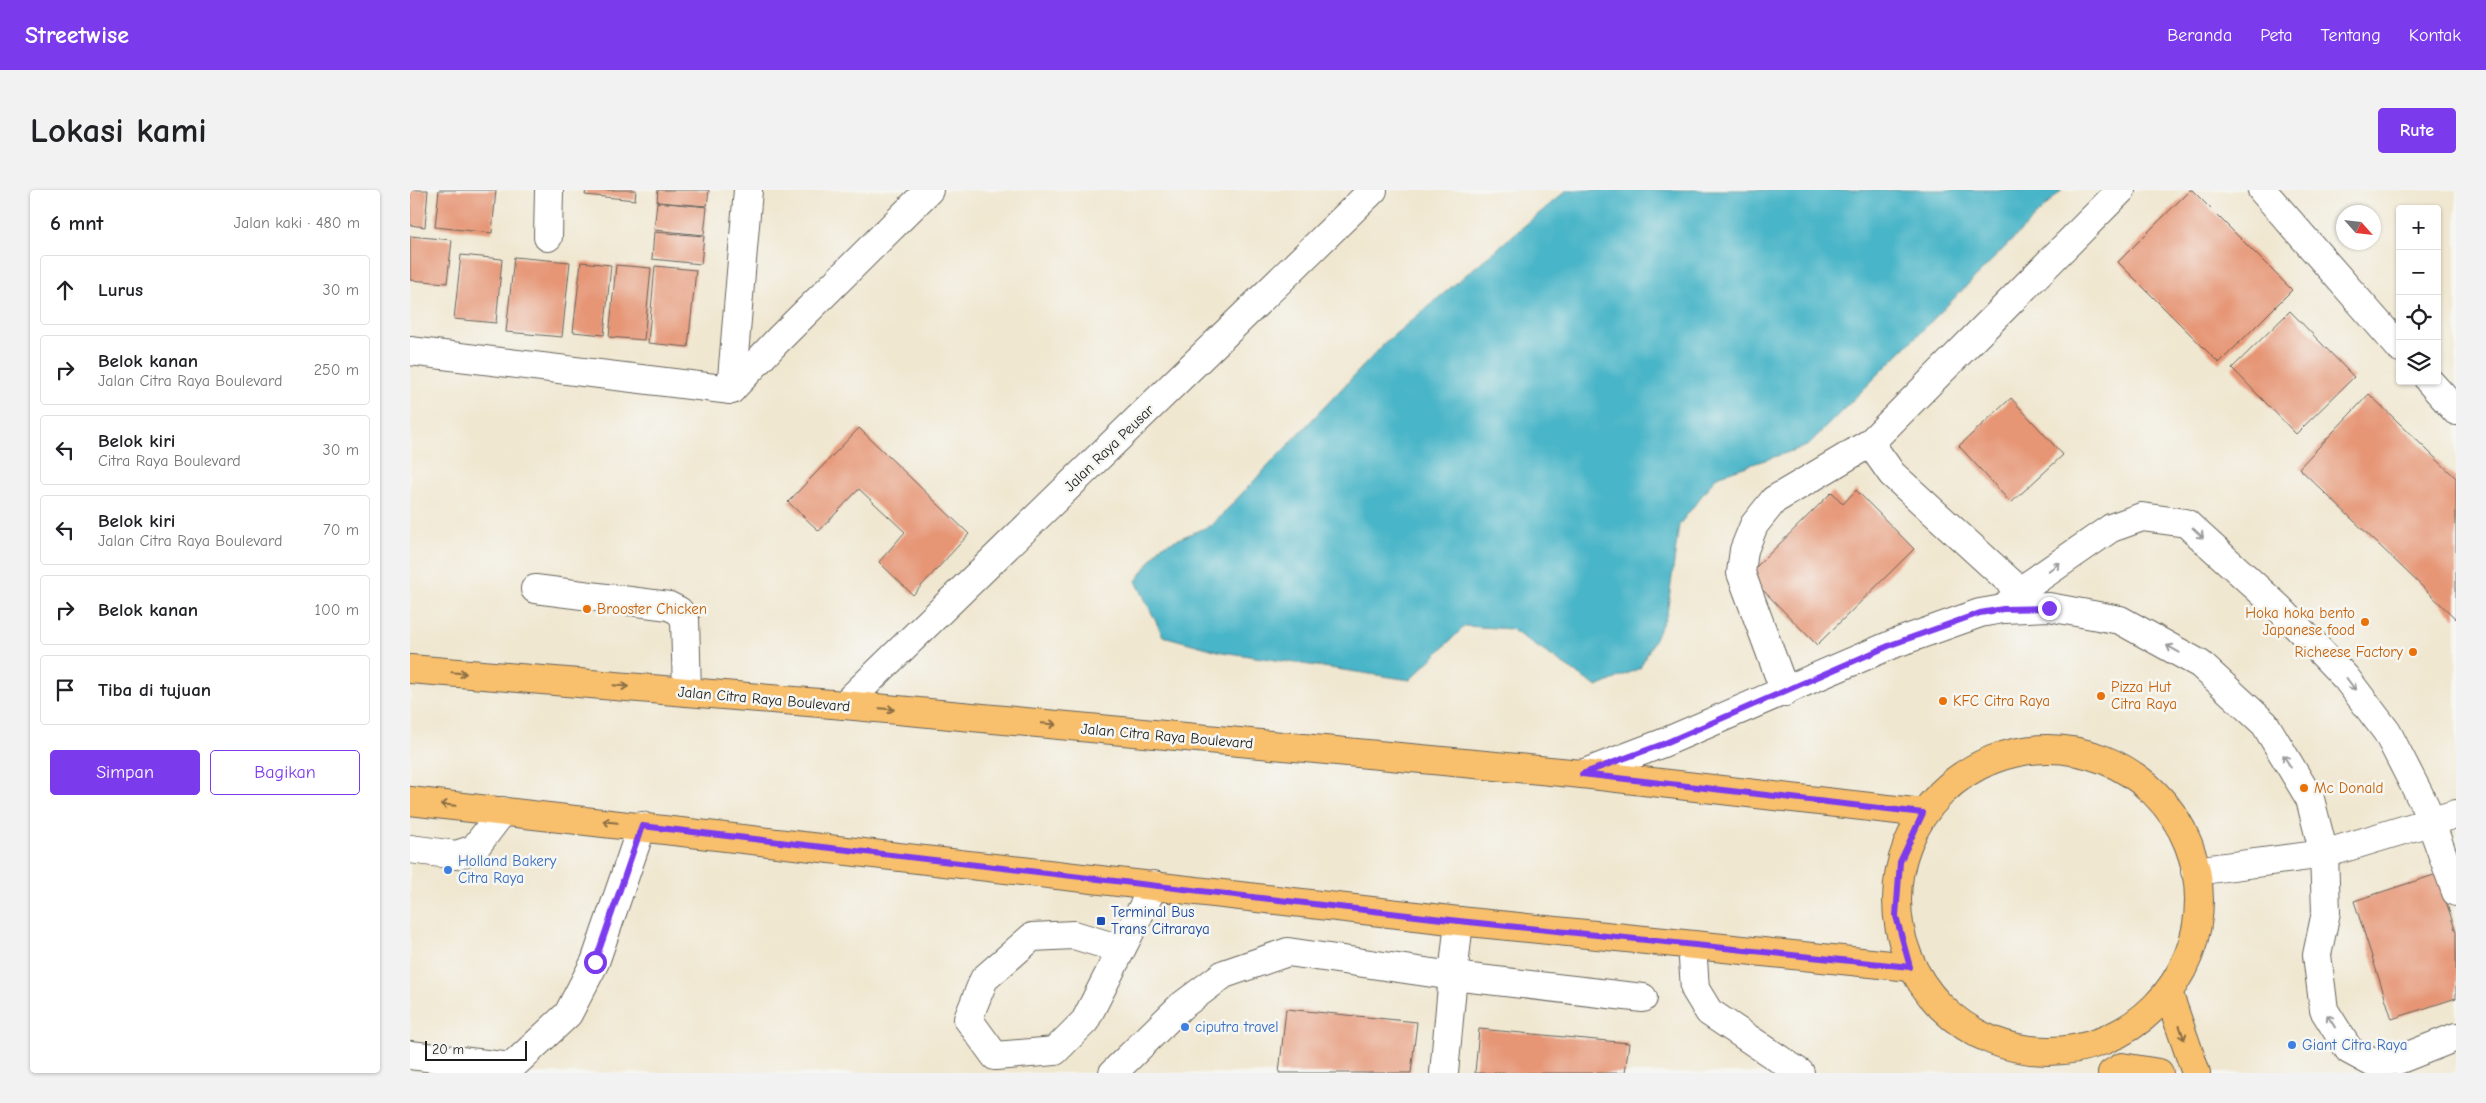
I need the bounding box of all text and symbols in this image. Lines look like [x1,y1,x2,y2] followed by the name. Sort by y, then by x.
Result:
[25,21,129,49] text: Streetwise
[2167,25,2232,46] text: Beranda
[2260,25,2292,46] text: Peta
[2320,25,2381,46] text: Tentang
[2409,25,2461,46] text: Kontak
[2378,108,2456,153] button: Rute
[30,110,207,151] text: Lokasi kami
[2336,205,2381,250] north arrow
[2396,205,2441,385] map controls
[2396,205,2441,250] button: +
[50,211,103,235] text: 6 mnt
[234,214,360,232] text: Jalan kaki · 480 m
[2396,250,2441,295] button: −
[51,276,79,304] icon: ahead
[98,279,143,301] text: Lurus
[323,281,359,299] text: 30 m
[2396,295,2441,340] button: locate
[2396,340,2441,385] button: layers
[98,350,198,372] text: Belok kanan
[51,356,79,384] icon: right
[314,361,359,379] text: 250 m
[98,372,282,390] text: Jalan Citra Raya Boulevard
[1060,401,1158,495] street label: Jalan Raya Peusar
[98,430,175,452] text: Belok kiri
[51,436,79,464] icon: left
[323,441,359,459] text: 30 m
[98,452,241,470] text: Citra Raya Boulevard
[98,510,175,532] text: Belok kiri
[51,516,79,544] icon: left
[323,521,359,539] text: 70 m
[2191,527,2204,539] one-way arrow
[98,532,282,550] text: Jalan Citra Raya Boulevard
[2047,562,2061,572] one-way arrow
[51,596,79,624] icon: right
[2038,597,2061,620] route end
[98,599,198,621] text: Belok kanan
[597,600,707,618] place label: Brooster Chicken
[315,601,359,619] text: 100 m
[581,603,593,615] marker: Brooster Chicken
[2245,604,2355,639] place label: Hoka hoka bento Japanese food
[2359,616,2371,628] marker: Hoka hoka bento Japanese food
[2294,643,2403,661] place label: Richeese Factory
[2165,644,2180,654] one-way arrow
[2407,646,2419,658] marker: Richeese Factory
[450,668,466,678] one-way arrow
[51,676,79,704] icon: arrive
[2346,677,2356,691] one-way arrow
[2111,678,2177,713] place label: Pizza Hut Citra Raya
[98,679,211,701] text: Tiba di tujuan
[612,682,628,691] one-way arrow
[677,683,851,715] street label: Jalan Citra Raya Boulevard
[2095,690,2107,702] marker: Pizza Hut Citra Raya
[1953,692,2050,710] place label: KFC Citra Raya
[1937,695,1949,707] marker: KFC Citra Raya
[879,705,895,714] one-way arrow
[1041,720,1057,729] one-way arrow
[1080,720,1254,752] street label: Jalan Citra Raya Boulevard
[50,750,200,795] button: Simpan
[210,750,360,795] button: Bagikan
[2281,754,2291,768] one-way arrow
[2314,779,2383,797] place label: Mc Donald
[2298,782,2310,794] marker: Mc Donald
[440,800,456,810] one-way arrow
[602,817,618,827] one-way arrow
[458,852,557,887] place label: Holland Bakery Citra Raya
[442,864,454,876] marker: Holland Bakery Citra Raya
[1111,903,1210,938] place label: Terminal Bus Trans Citraraya
[1095,915,1107,927] marker: Terminal Bus Trans Citraraya
[584,951,607,974] route start
[2325,1014,2335,1028] one-way arrow
[1195,1018,1278,1036] place label: ciputra travel
[1179,1021,1191,1033] marker: ciputra travel
[2178,1024,2187,1040] one-way arrow
[2302,1036,2408,1054] place label: Giant Citra Raya
[425,1038,528,1061] scale bar
[2286,1039,2298,1051] marker: Giant Citra Raya
[432,1041,464,1058] text: 20 m

